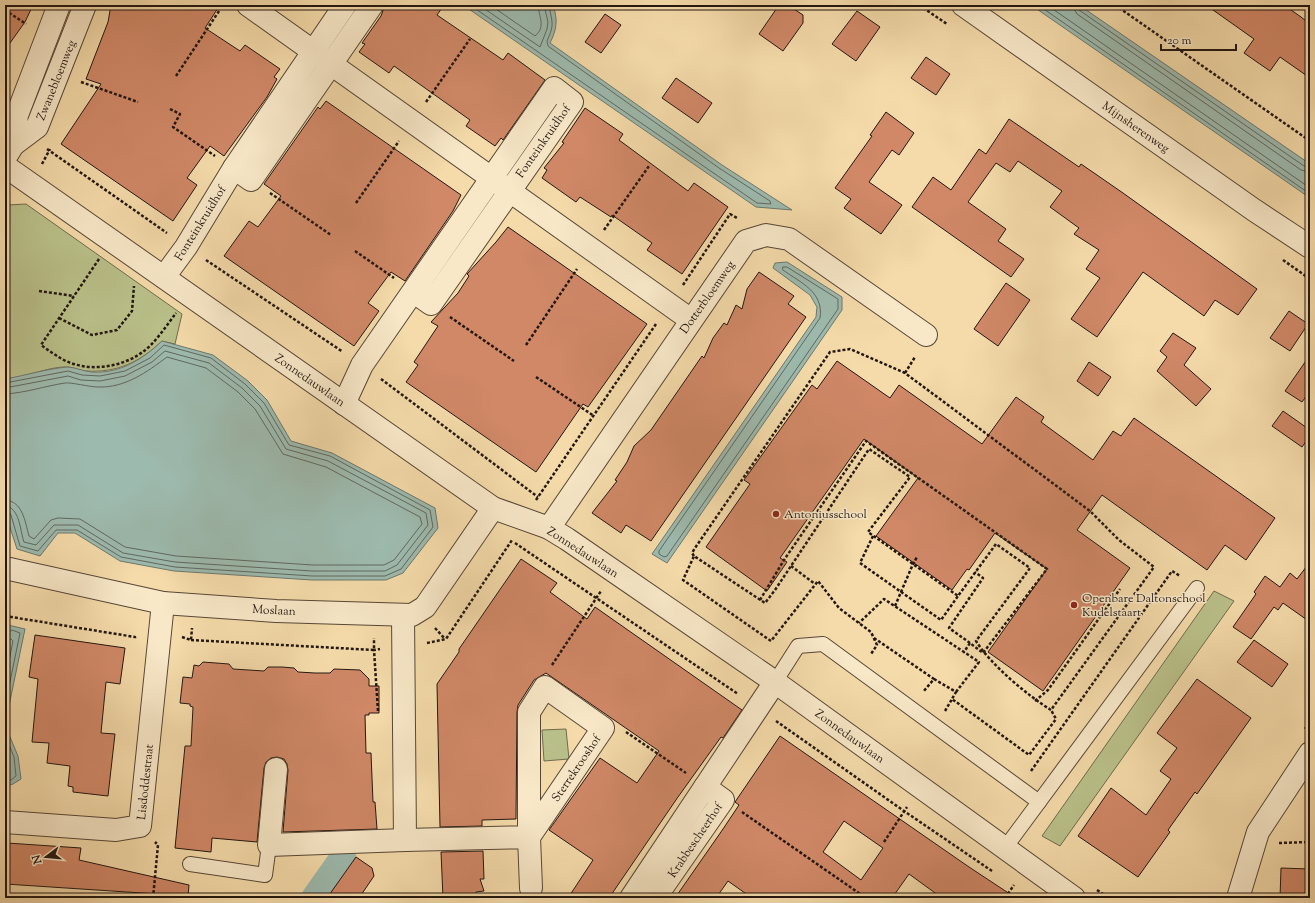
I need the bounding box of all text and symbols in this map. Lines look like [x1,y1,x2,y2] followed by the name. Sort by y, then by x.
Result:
[1161,26,1236,52] scale bar
[1167,32,1192,50] text: 20 m
[33,37,81,123] street label: Zwanebloemweg
[1098,98,1173,158] street label: Mijnsherenweg
[512,101,576,182] street label: Fonteinkruidhof
[171,182,232,265] street label: Fonteinkruidhof
[676,257,740,338] street label: Dotterbloemweg
[270,350,348,412] street label: Zonnedauwlaan
[784,506,868,524] place label: Antoniusschool
[771,509,781,519] marker: Antoniusschool
[543,523,622,583] street label: Zonnedauwlaan
[1082,590,1206,622] place label: Openbare Daltonschool Kudelstaart
[1069,600,1079,610] marker: Openbare Daltonschool Kudelstaart
[252,601,296,621] street label: Moslaan
[811,705,888,768] street label: Zonnedauwlaan
[548,731,606,806] street label: Sterrekrooshof
[133,743,159,821] street label: Lisdoddestraat
[664,799,728,882] street label: Krabbescheerhof
[26,837,66,877] north arrow
[28,853,47,867] text: N

